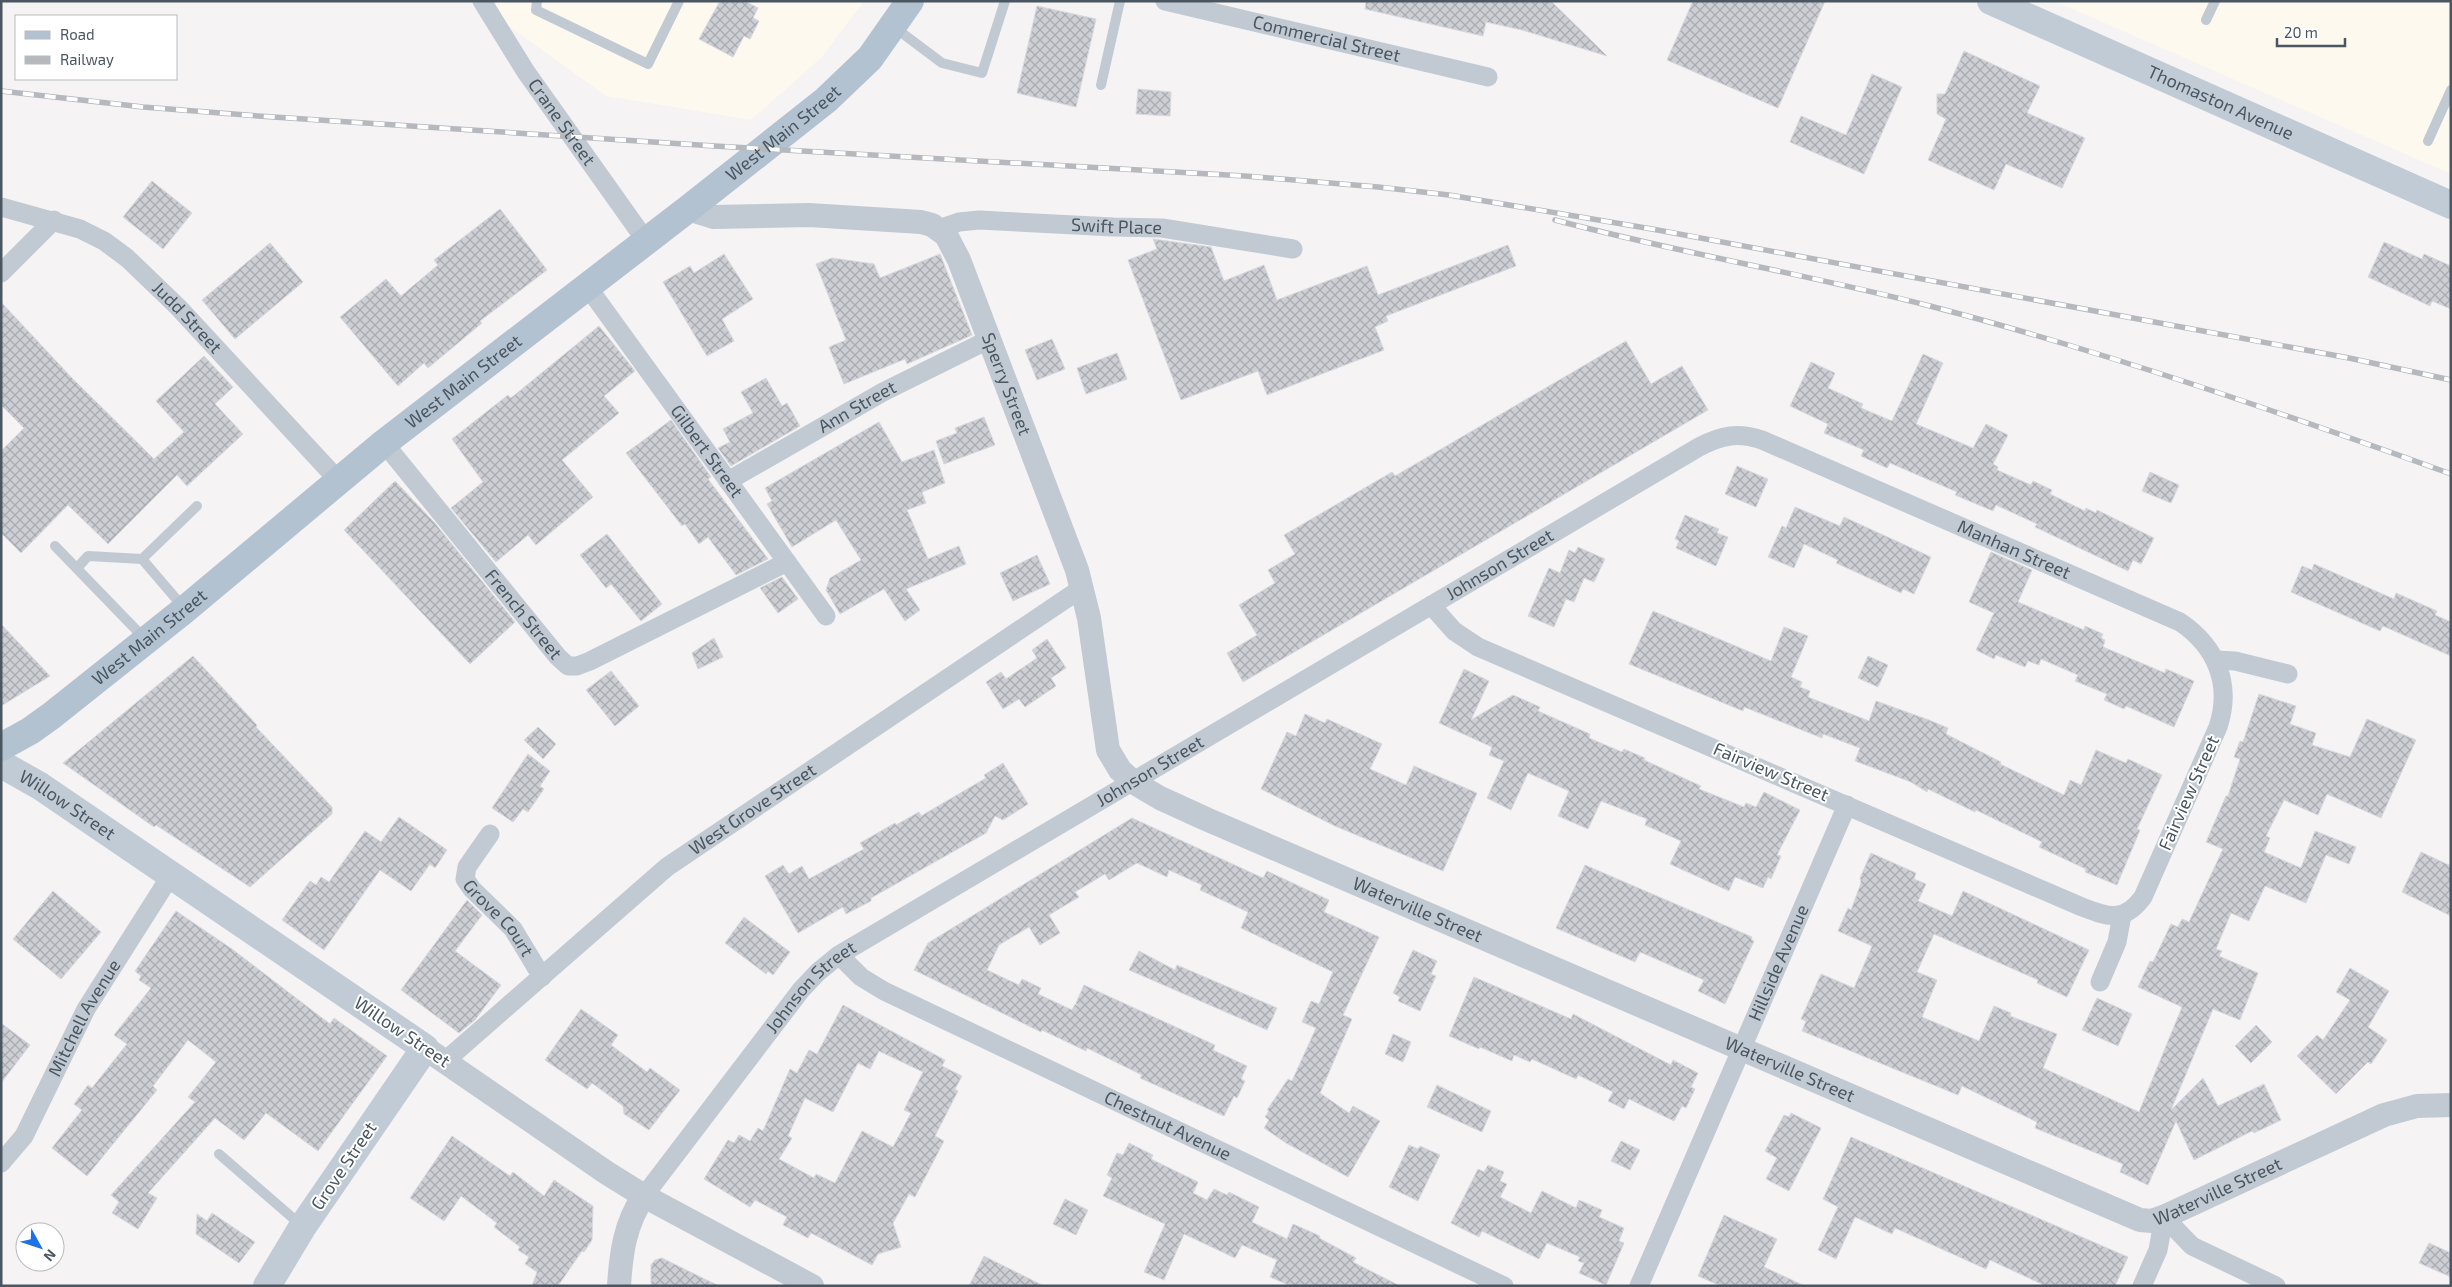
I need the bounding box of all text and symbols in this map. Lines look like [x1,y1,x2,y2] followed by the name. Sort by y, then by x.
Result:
[1251,10,1403,66] street label: Commercial Street
[15,15,178,80] legend
[2277,15,2344,47] scale bar
[2284,23,2318,41] text: 20 m
[60,25,95,43] text: Road
[60,50,114,68] text: Railway
[2144,60,2297,144] street label: Thomaston Avenue
[524,74,601,169] street label: Crane Street
[721,80,845,185] street label: West Main Street
[1070,213,1162,238] street label: Swift Place
[148,276,227,357] street label: Judd Street
[400,329,526,433] street label: West Main Street
[978,329,1037,438] street label: Sperry Street
[814,375,900,437] street label: Ann Street
[667,400,748,501] street label: Gilbert Street
[1954,515,2074,583] street label: Manhan Street
[1441,524,1557,604] street label: Johnson Street
[481,564,567,664] street label: French Street
[87,584,211,689] street label: West Main Street
[1092,730,1207,811] street label: Johnson Street
[2153,732,2223,853] street label: Fairview Street
[1710,737,1832,805] street label: Fairview Street
[685,758,820,859] street label: West Grove Street
[16,765,120,844] street label: Willow Street
[1350,871,1486,947] street label: Waterville Street
[459,875,539,960] street label: Grove Court
[1743,901,1813,1024] street label: Hillside Avenue
[760,936,860,1037] street label: Johnson Street
[43,955,125,1080] street label: Mitchell Avenue
[350,991,455,1071] street label: Willow Street
[1722,1031,1858,1106] street label: Waterville Street
[1101,1085,1235,1165] street label: Chestnut Avenue
[306,1117,381,1214] street label: Grove Street
[2150,1152,2285,1230] street label: Waterville Street
[15,1222,65,1272] north arrow
[41,1246,60,1265] text: N

